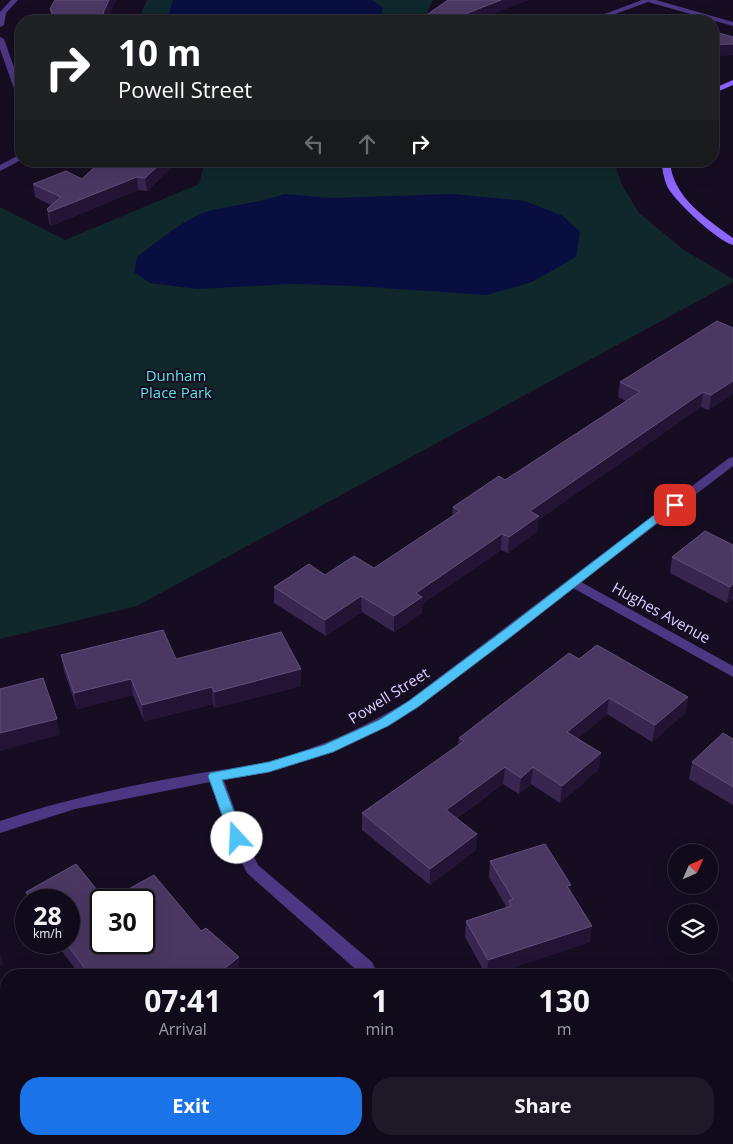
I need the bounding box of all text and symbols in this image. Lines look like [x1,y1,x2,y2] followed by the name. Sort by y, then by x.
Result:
[118,29,201,76] text: 10 m
[35,35,100,100] icon: right
[118,74,252,104] text: Powell Street
[300,130,328,158] icon: left
[353,130,381,158] icon: ahead
[406,130,434,158] icon: right
[140,365,212,402] park label: Dunham Place Park
[654,484,696,526] pin
[661,491,689,519] icon: arrive
[609,577,714,647] street label: Hughes Avenue
[344,662,433,728] street label: Powell Street
[210,811,262,863] position arrow
[668,844,718,894] north arrow
[668,844,718,954] map controls
[90,889,155,954] speed limit sign: 30
[33,898,62,932] text: 28
[668,904,718,954] button: layers
[33,925,62,942] text: km/h
[144,980,221,1021] text: 07:41
[371,980,388,1021] text: 1
[538,980,590,1021] text: 130
[159,1018,207,1040] text: Arrival
[366,1018,394,1040] text: min
[557,1018,572,1040] text: m
[20,1077,362,1135] button: Exit
[372,1077,714,1135] button: Share

